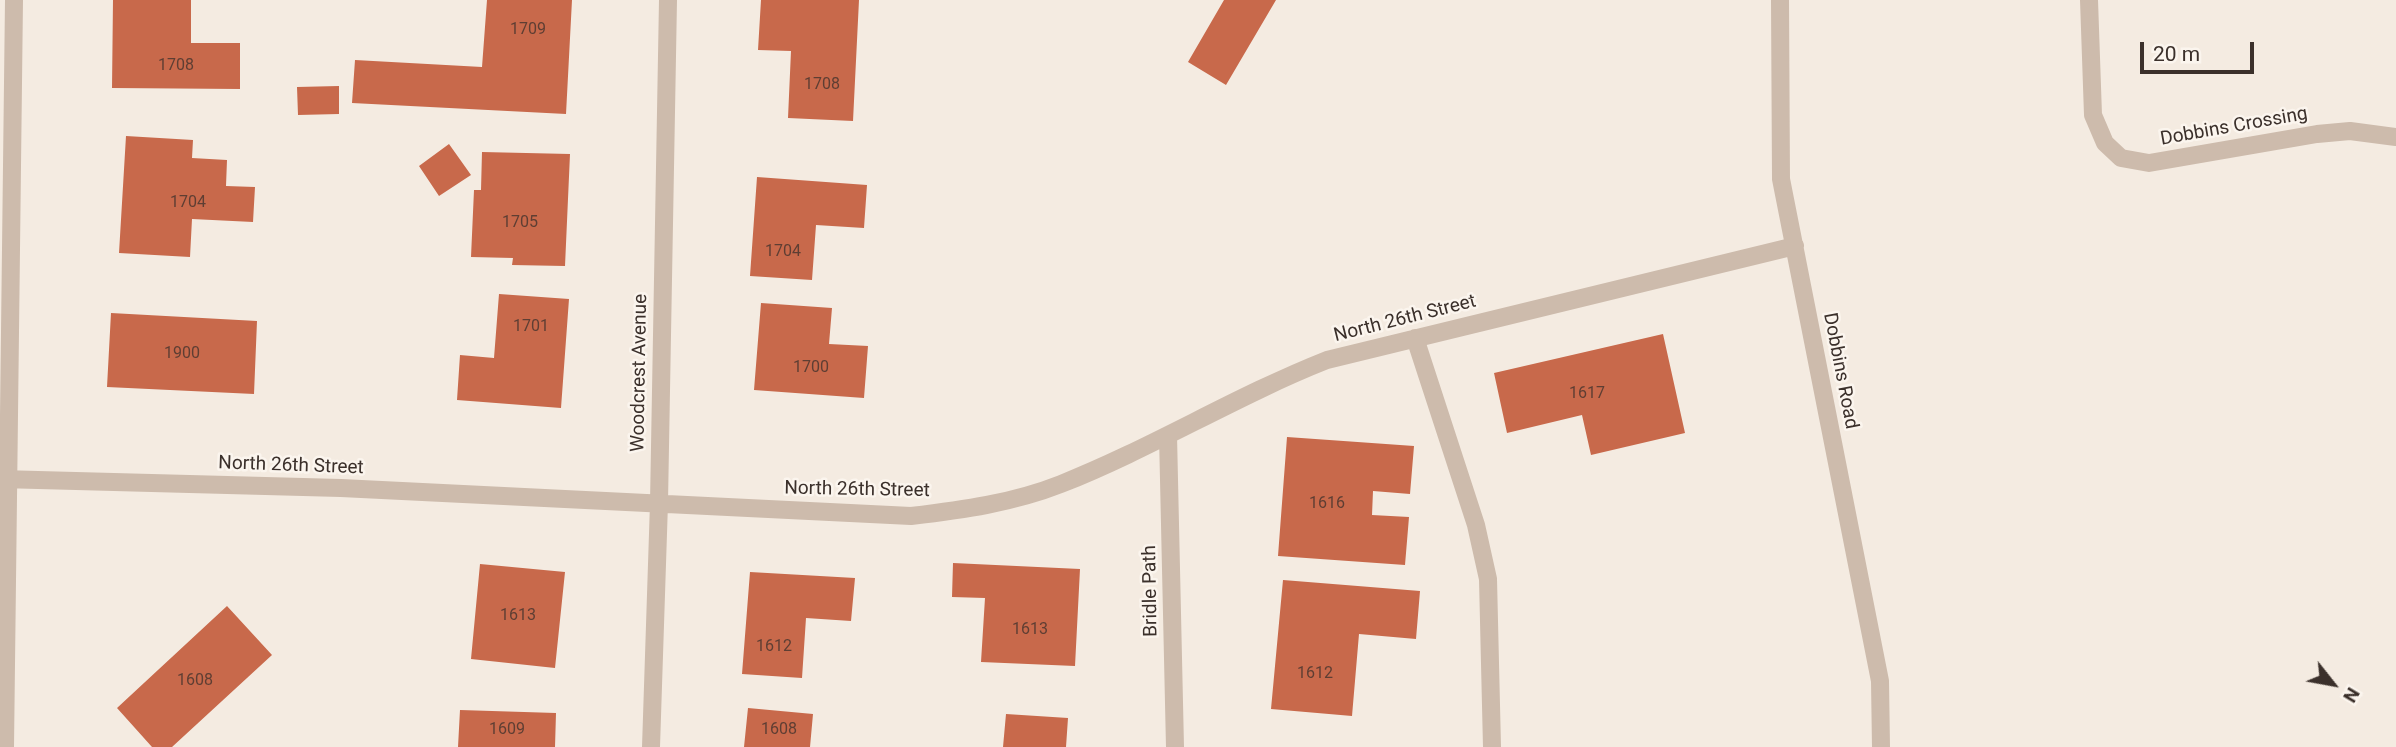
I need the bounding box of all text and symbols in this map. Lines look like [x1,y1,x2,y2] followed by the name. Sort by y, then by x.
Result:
[510,20,546,40] house number: 1709
[2144,28,2258,72] scale bar
[2153,42,2200,66] text: 20 m
[158,56,194,76] house number: 1708
[804,75,840,95] house number: 1708
[2159,103,2309,151] street label: Dobbins Crossing
[170,193,206,213] house number: 1704
[502,213,538,233] house number: 1705
[765,242,801,262] house number: 1704
[1332,290,1478,348] street label: North 26th Street
[627,294,653,452] street label: Woodcrest Avenue
[1818,311,1862,431] street label: Dobbins Road
[513,317,549,337] house number: 1701
[164,344,200,364] house number: 1900
[793,358,829,378] house number: 1700
[1569,384,1605,404] house number: 1617
[218,452,364,480] street label: North 26th Street
[784,477,930,503] street label: North 26th Street
[1309,494,1345,514] house number: 1616
[1139,545,1163,637] street label: Bridle Path
[500,606,536,626] house number: 1613
[1012,620,1048,640] house number: 1613
[756,637,792,657] house number: 1612
[2298,649,2368,719] north arrow
[1297,664,1333,684] house number: 1612
[177,671,213,691] house number: 1608
[2338,683,2365,707] text: N
[489,720,525,740] house number: 1609
[761,720,797,740] house number: 1608

